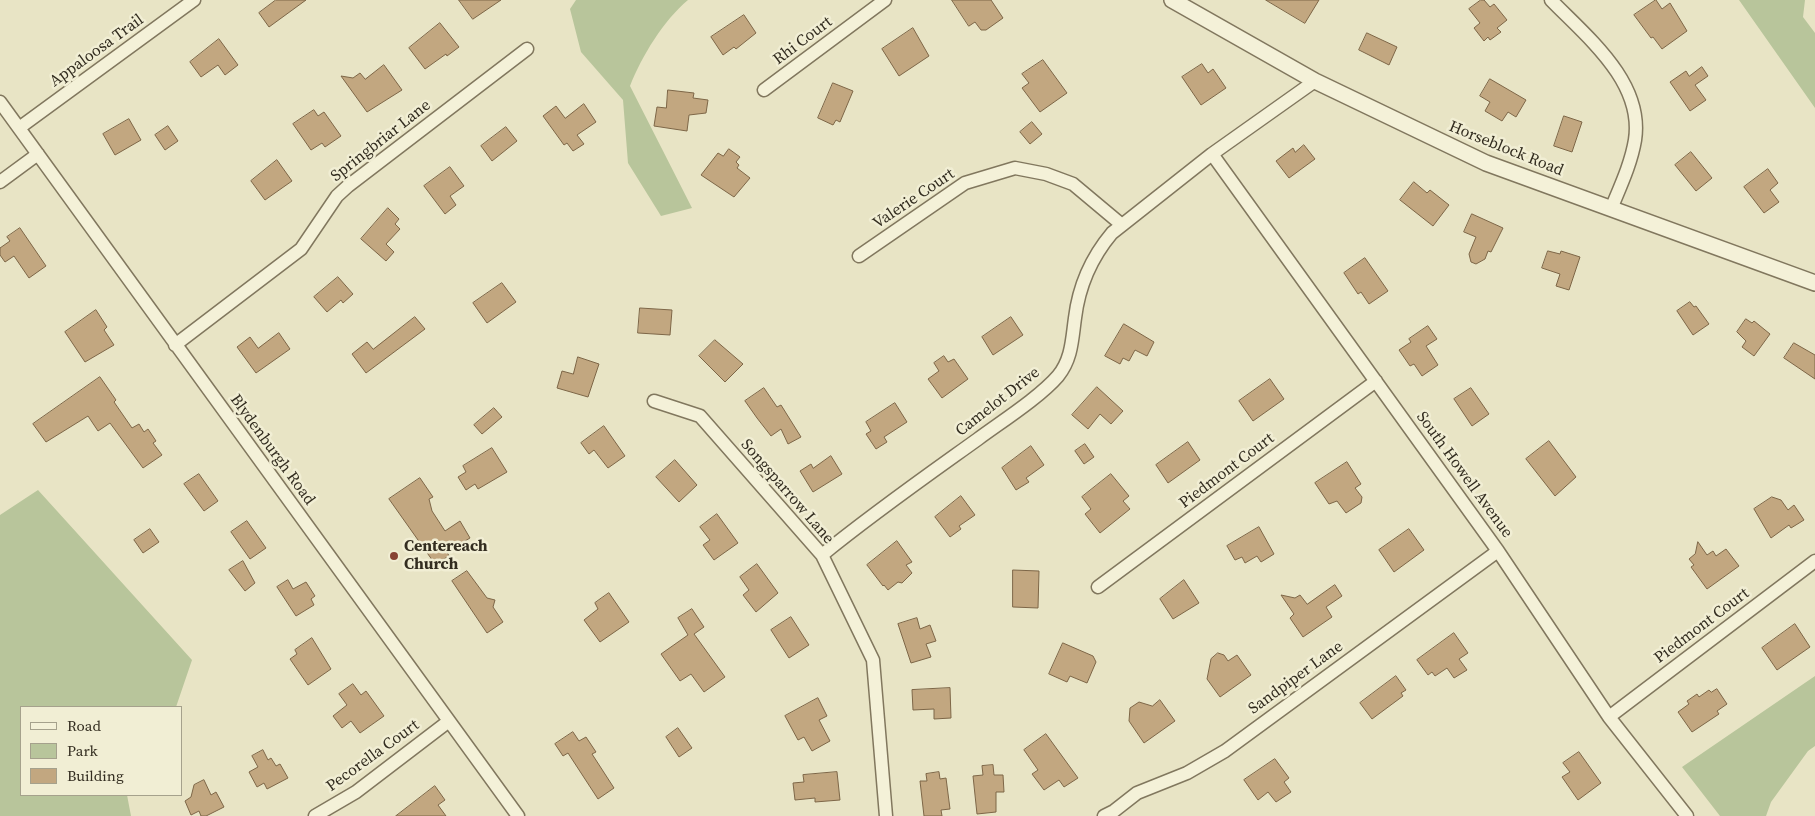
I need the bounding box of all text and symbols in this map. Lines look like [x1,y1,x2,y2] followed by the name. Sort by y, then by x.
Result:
[46,10,148,92] street label: Appaloosa Trail
[770,13,836,69] street label: Rhi Court
[327,96,435,186] street label: Springbriar Lane
[1446,117,1566,181] street label: Horseblock Road
[870,165,958,233] street label: Valerie Court
[952,363,1044,441] street label: Camelot Drive
[225,391,319,509] street label: Blydenburgh Road
[1412,408,1516,542] street label: South Howell Avenue
[1176,429,1278,513] street label: Piedmont Court
[736,436,838,548] street label: Songsparrow Lane
[404,537,488,575] place label: Centereach Church
[388,550,400,562] marker: Centereach Church
[1651,584,1753,668] street label: Piedmont Court
[1245,637,1347,719] street label: Sandpiper Lane
[20,706,182,796] legend
[67,715,101,736] text: Road
[323,716,423,796] street label: Pecorella Court
[67,740,98,761] text: Park
[67,765,124,786] text: Building

